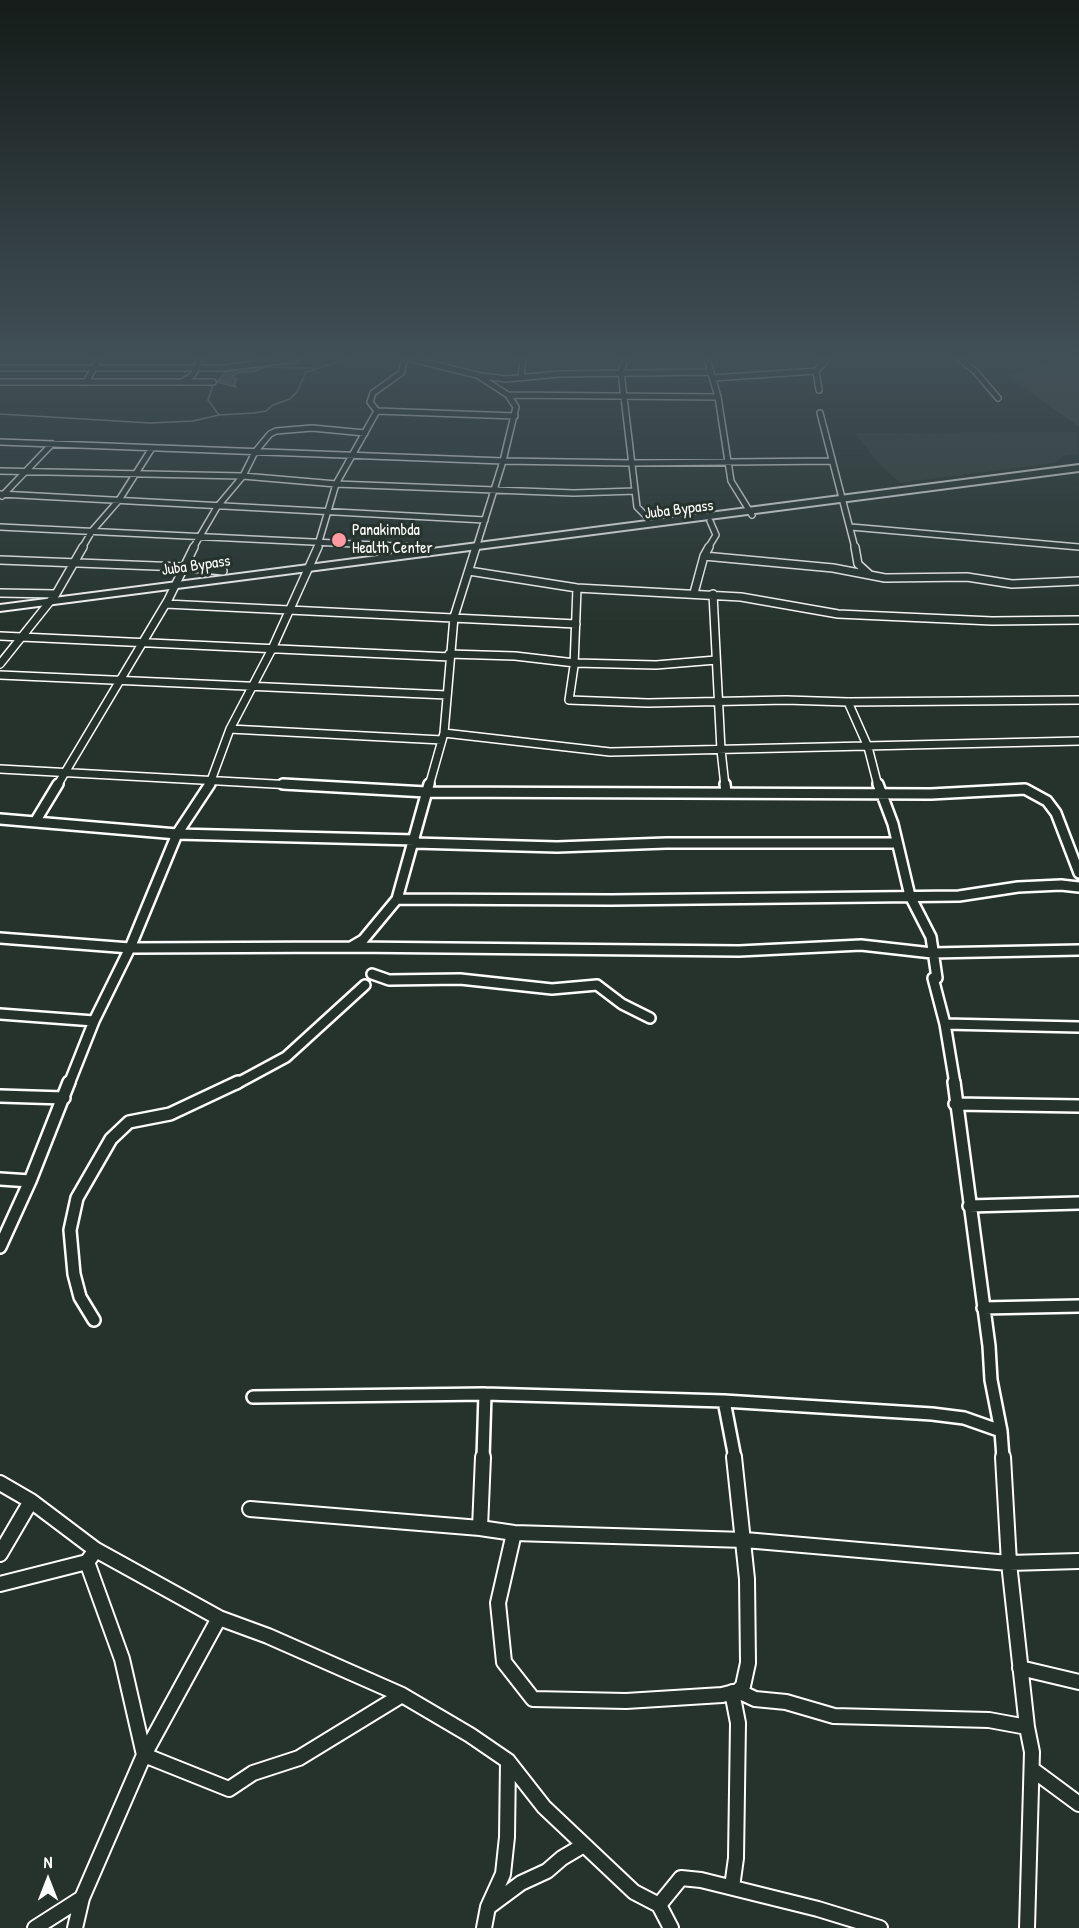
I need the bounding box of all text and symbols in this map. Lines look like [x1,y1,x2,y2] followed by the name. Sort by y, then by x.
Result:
[643,496,715,524] street label: Juba Bypass
[352,521,433,559] place label: Panakimbda Health Center
[330,531,348,549] marker: Panakimbda Health Center
[160,552,232,580] street label: Juba Bypass
[18,1850,78,1910] north arrow
[44,1851,52,1873] text: N

